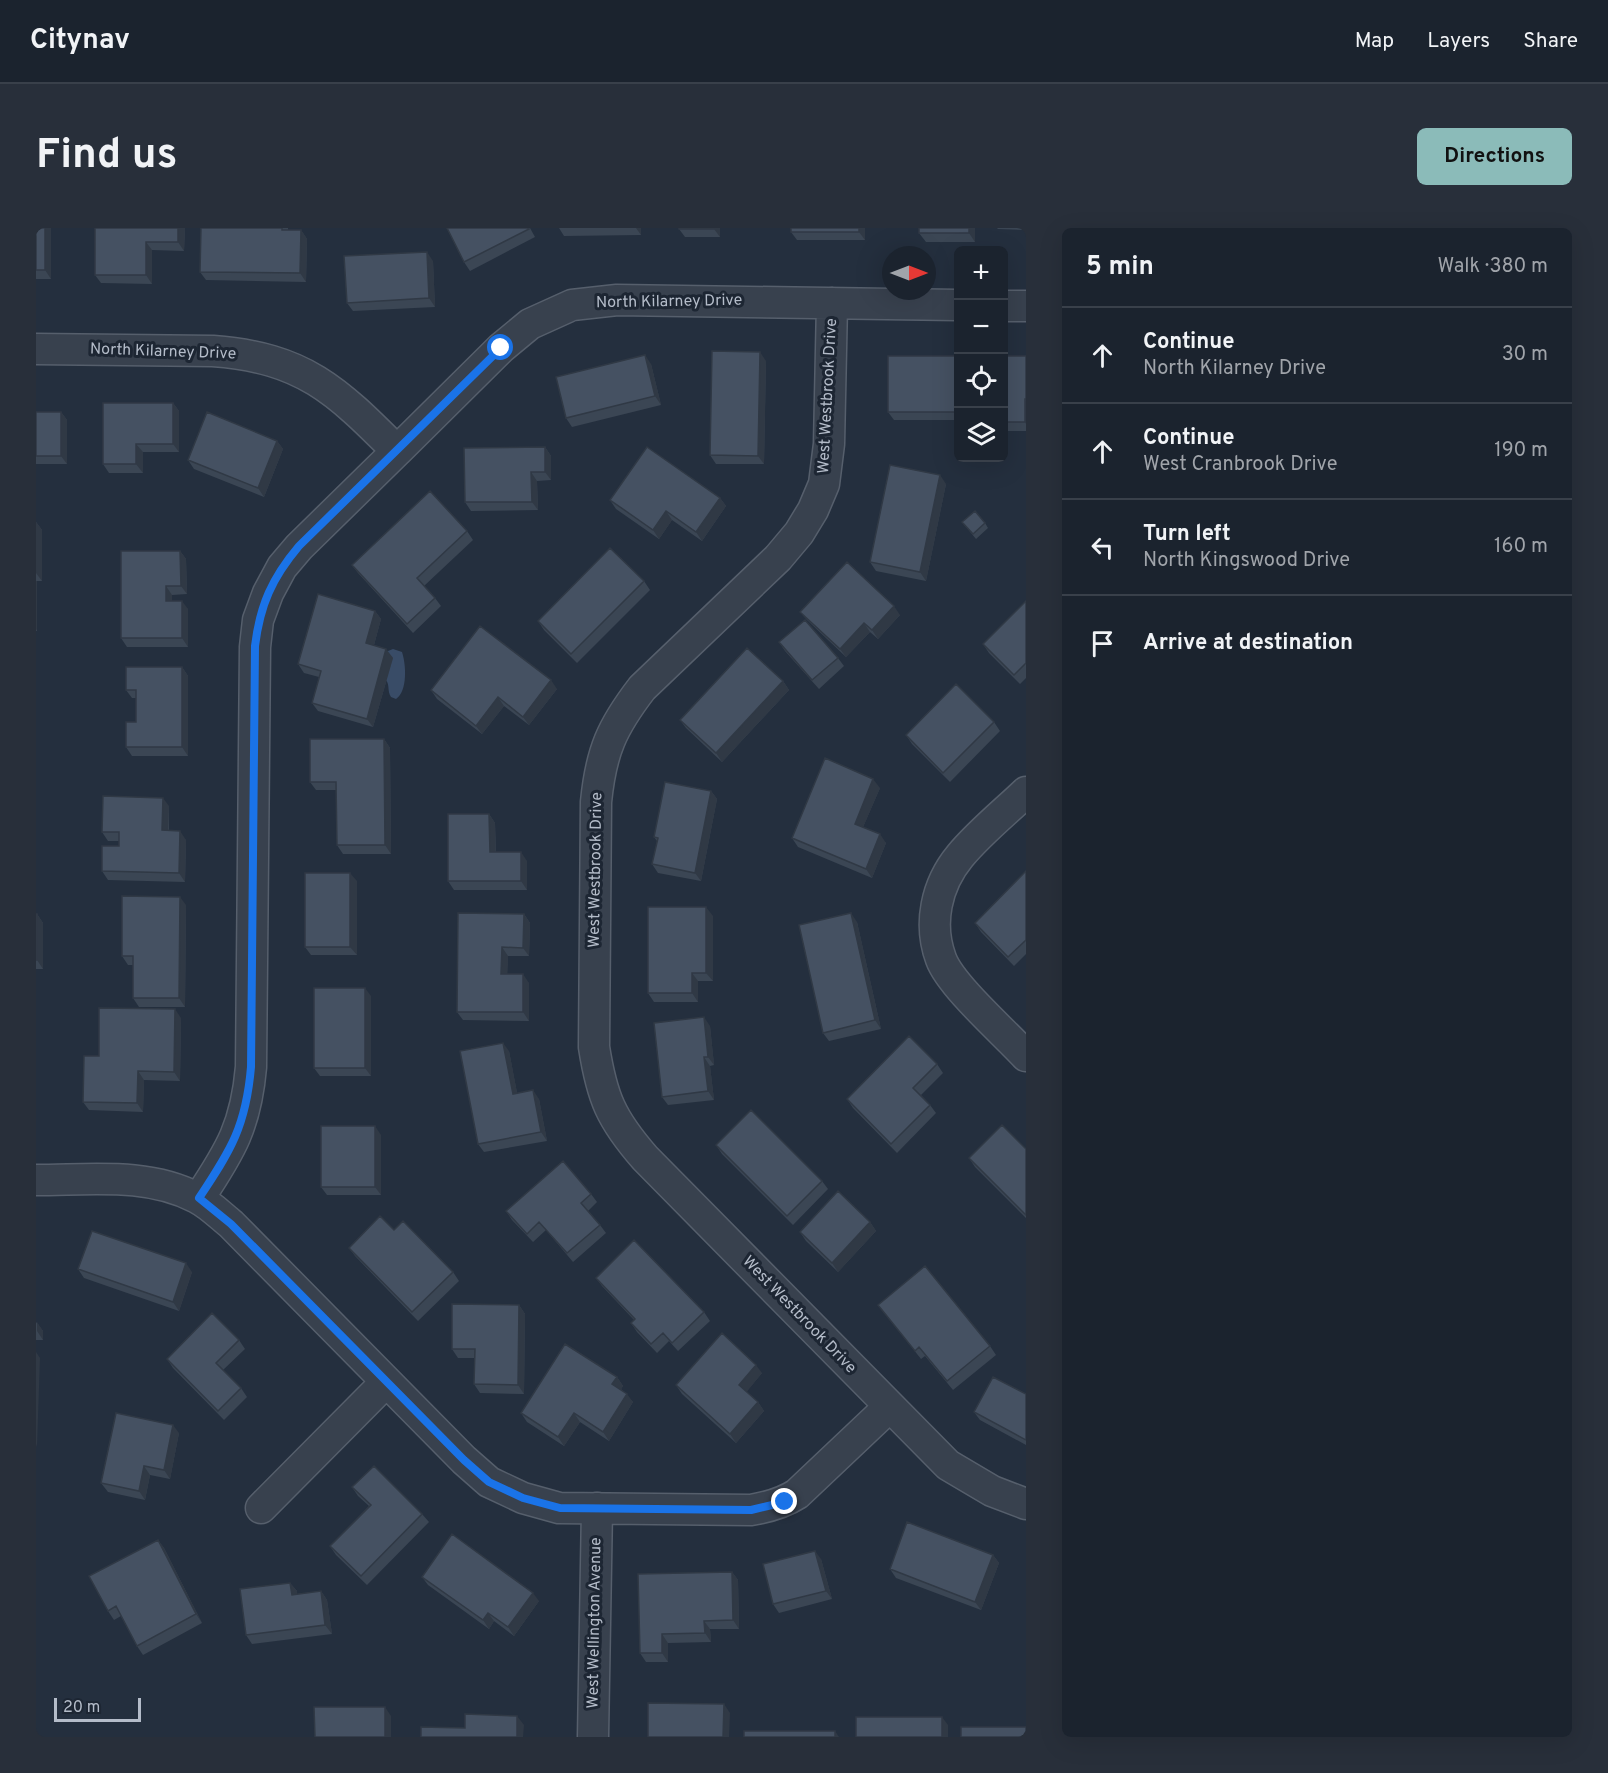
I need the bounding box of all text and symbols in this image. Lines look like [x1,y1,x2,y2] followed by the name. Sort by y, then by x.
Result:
[30,23,130,59] text: Citynav
[1355,28,1394,55] text: Map
[1427,28,1490,55] text: Layers
[1523,28,1578,55] text: Share
[1417,128,1572,185] button: Directions
[36,130,177,183] text: Find us
[882,246,936,300] north arrow
[954,246,1008,462] map controls
[954,246,1008,300] button: +
[1086,251,1154,284] text: 5 min
[1437,254,1548,280] text: Walk · 380 m
[596,291,742,313] street label: North Kilarney Drive
[954,300,1008,354] button: −
[814,318,842,474] street label: West Westbrook Drive
[1143,329,1234,356] text: Continue
[487,334,513,360] route start
[89,339,237,365] street label: North Kilarney Drive
[1086,339,1119,372] icon: ahead
[1502,342,1548,368] text: 30 m
[954,354,1008,408] button: locate
[1143,356,1326,382] text: North Kilarney Drive
[954,408,1008,462] button: layers
[1143,425,1234,452] text: Continue
[1086,435,1119,468] icon: ahead
[1494,438,1548,464] text: 190 m
[1143,452,1338,478] text: West Cranbrook Drive
[1143,521,1231,548] text: Turn left
[1086,531,1119,564] icon: left
[1494,534,1548,560] text: 160 m
[1143,548,1350,574] text: North Kingswood Drive
[1086,627,1119,660] icon: arrive
[1143,630,1353,657] text: Arrive at destination
[585,792,607,948] street label: West Westbrook Drive
[738,1252,860,1378] street label: West Westbrook Drive
[771,1488,797,1514] route end
[584,1537,606,1709] street label: West Wellington Avenue
[54,1695,141,1722] scale bar
[63,1698,100,1718] text: 20 m

